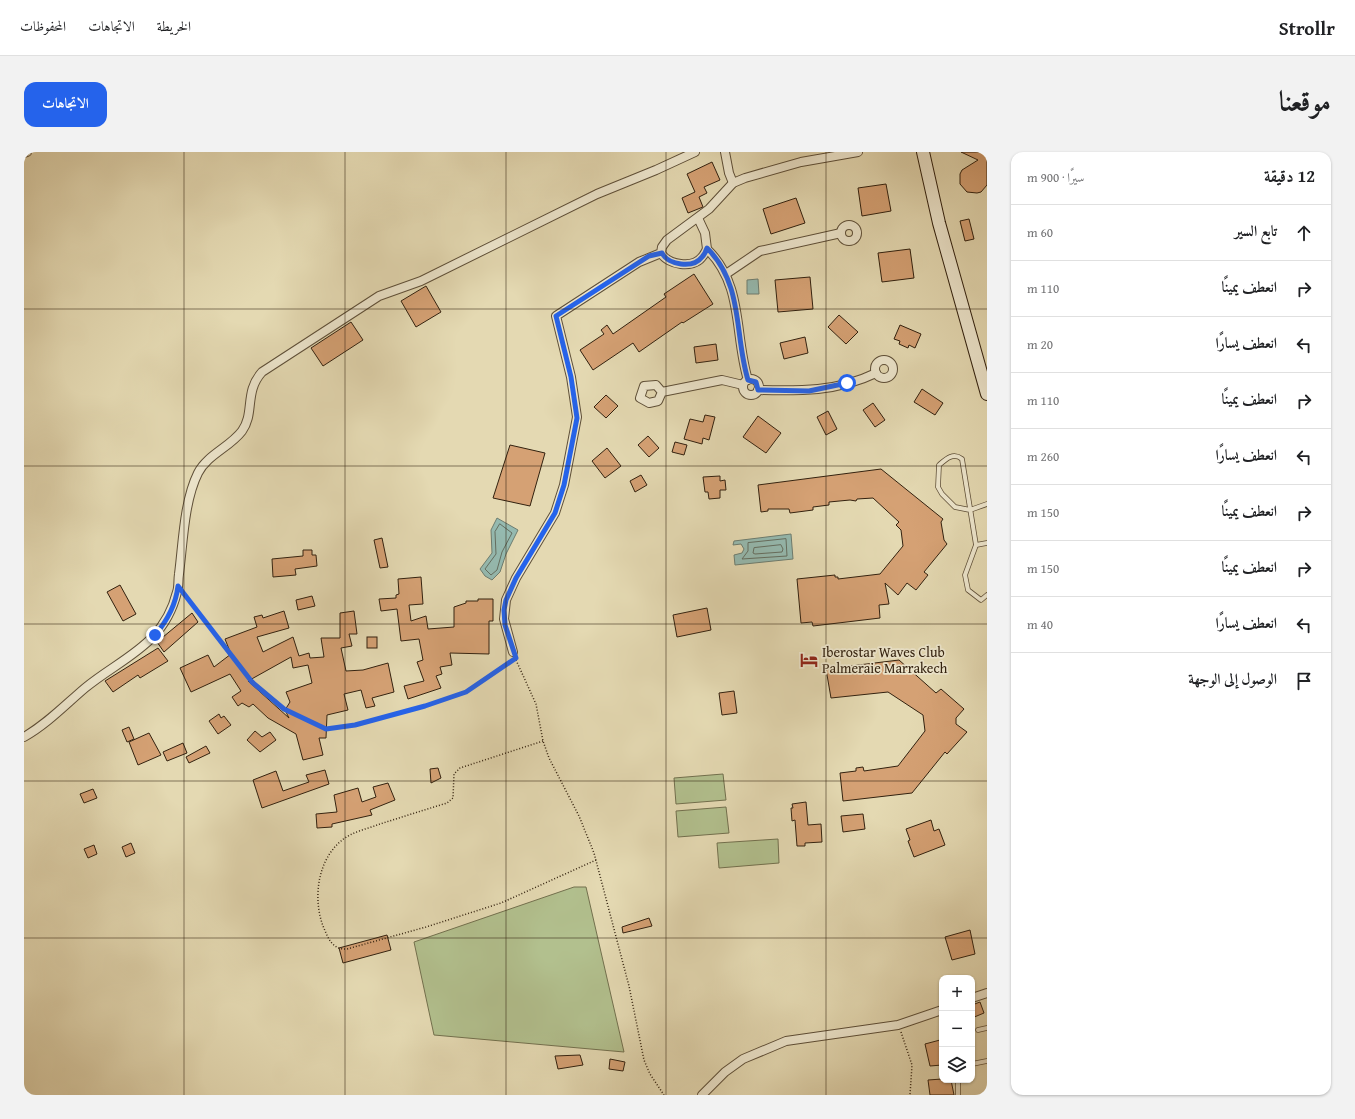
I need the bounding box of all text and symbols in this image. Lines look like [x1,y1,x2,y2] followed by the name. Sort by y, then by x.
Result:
[1279,14,1335,42] text: Strollr
[20,16,66,36] text: المحفوظات
[88,16,135,36] text: الاتجاهات
[157,16,191,36] text: الخريطة
[1279,80,1331,121] text: موقعنا
[24,82,107,127] button: الاتجاهات
[1264,163,1315,188] text: 12 دقيقة
[1027,168,1085,187] text: سيرًا · 900 m
[1235,220,1277,241] text: تابع السير
[1293,222,1315,244] icon: ahead
[1027,223,1053,242] text: 60 m
[1221,276,1277,297] text: انعطف يمينًا
[1293,278,1315,300] icon: right
[1027,279,1059,298] text: 110 m
[1215,332,1277,353] text: انعطف يسارًا
[1293,334,1315,356] icon: left
[1027,335,1053,354] text: 20 m
[838,374,856,392] route start
[1221,388,1277,409] text: انعطف يمينًا
[1293,390,1315,412] icon: right
[1027,391,1059,410] text: 110 m
[1215,444,1277,465] text: انعطف يسارًا
[1293,446,1315,468] icon: left
[1027,447,1059,466] text: 260 m
[1221,500,1277,521] text: انعطف يمينًا
[1293,502,1315,524] icon: right
[1027,503,1059,522] text: 150 m
[1221,556,1277,577] text: انعطف يمينًا
[1293,558,1315,580] icon: right
[1027,559,1059,578] text: 150 m
[1215,612,1277,633] text: انعطف يسارًا
[1293,614,1315,636] icon: left
[1027,615,1053,634] text: 40 m
[146,626,164,644] route end
[822,642,947,678] place label: Iberostar Waves Club Palmeraie Marrakech
[799,650,819,670] hotel icon: Iberostar Waves Club Palmeraie Marrakech
[1188,668,1277,689] text: الوصول إلى الوجهة
[1293,670,1315,692] icon: arrive
[939,975,975,1083] map controls
[939,975,975,1011] button: +
[939,1011,975,1047] button: −
[939,1047,975,1083] button: layers

